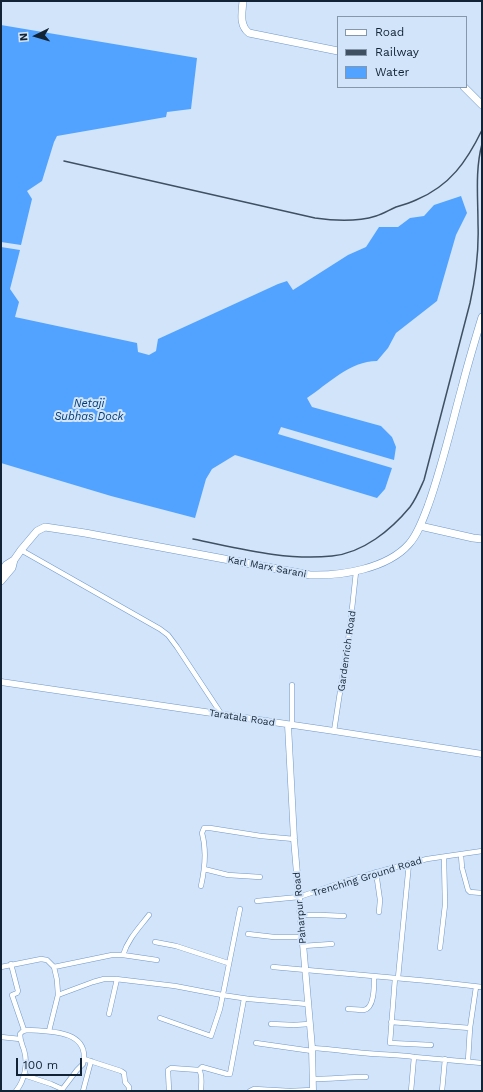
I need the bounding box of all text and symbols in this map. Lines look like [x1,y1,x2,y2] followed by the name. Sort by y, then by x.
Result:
[16,16,56,56] north arrow
[337,16,467,88] legend
[375,25,404,39] text: Road
[17,32,30,42] text: N
[375,45,419,59] text: Railway
[375,65,409,79] text: Water
[54,397,124,423] water label: Netaji Subhas Dock
[227,553,307,581] street label: Karl Marx Sarani
[335,610,359,692] street label: Gardenrich Road
[208,707,276,729] street label: Taratala Road
[311,855,423,899] street label: Trenching Ground Road
[291,872,309,944] street label: Paharpur Road
[18,1050,84,1076] scale bar
[23,1058,58,1072] text: 100 m

